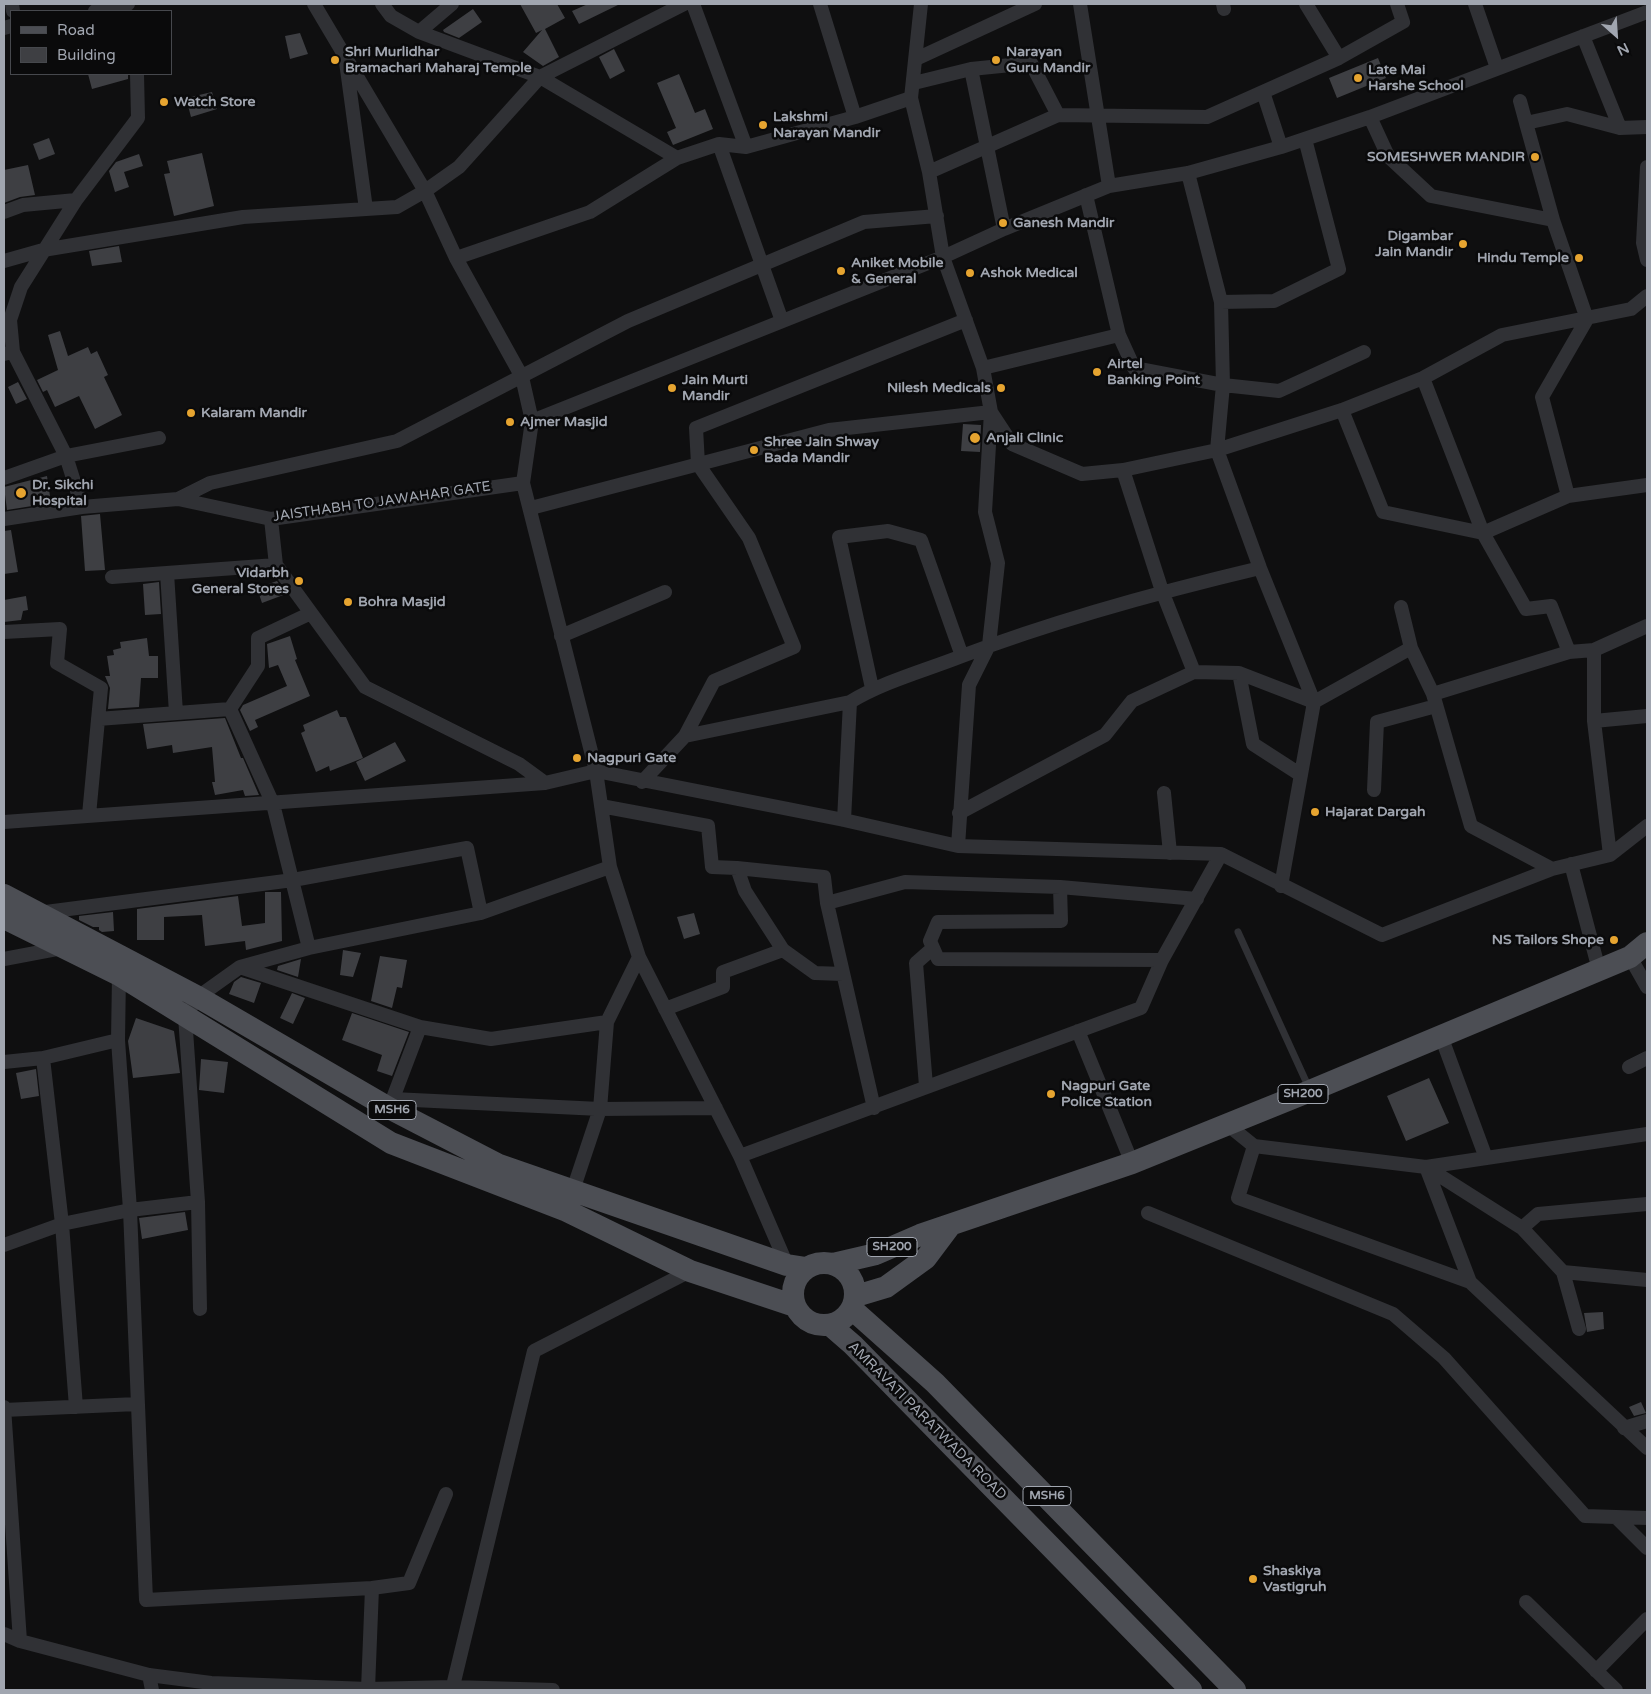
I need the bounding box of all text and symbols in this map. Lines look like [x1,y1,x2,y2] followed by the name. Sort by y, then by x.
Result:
[10,10,172,75] legend
[1591,10,1641,60] north arrow
[57,21,95,39] text: Road
[1614,39,1632,59] text: N
[345,44,532,76] place label: Shri Murlidhar Bramachari Maharaj Temple
[1006,44,1090,76] place label: Narayan Guru Mandir
[57,46,116,64] text: Building
[329,54,341,66] marker: Shri Murlidhar Bramachari Maharaj Temple
[990,54,1002,66] marker: Narayan Guru Mandir
[1368,62,1464,94] place label: Late Mai Harshe School
[1352,72,1364,84] marker: Late Mai Harshe School
[174,94,255,110] place label: Watch Store
[158,96,170,108] marker: Watch Store
[773,109,880,142] place label: Lakshmi Narayan Mandir
[757,119,769,131] marker: Lakshmi Narayan Mandir
[1367,149,1525,165] place label: SOMESHWER MANDIR
[1529,151,1541,163] marker: SOMESHWER MANDIR
[1013,215,1114,231] place label: Ganesh Mandir
[997,217,1009,229] marker: Ganesh Mandir
[1375,228,1453,260] place label: Digambar Jain Mandir
[1457,238,1469,250] marker: Digambar Jain Mandir
[1477,250,1569,266] place label: Hindu Temple
[1573,252,1585,264] marker: Hindu Temple
[851,255,943,288] place label: Aniket Mobile & General
[835,265,847,277] marker: Aniket Mobile & General
[980,265,1078,281] place label: Ashok Medical
[964,267,976,279] marker: Ashok Medical
[1107,356,1200,388] place label: Airtel Banking Point
[1091,366,1103,378] marker: Airtel Banking Point
[682,372,748,404] place label: Jain Murti Mandir
[887,380,991,396] place label: Nilesh Medicals
[666,382,678,394] marker: Jain Murti Mandir
[995,382,1007,394] marker: Nilesh Medicals
[201,405,307,421] place label: Kalaram Mandir
[185,407,197,419] marker: Kalaram Mandir
[520,414,608,430] place label: Ajmer Masjid
[504,416,516,428] marker: Ajmer Masjid
[986,430,1063,446] place label: Anjali Clinic
[968,431,982,445] marker: Anjali Clinic
[764,434,879,467] place label: Shree Jain Shway Bada Mandir
[748,444,760,456] marker: Shree Jain Shway Bada Mandir
[32,477,94,510] place label: Dr. Sikchi Hospital
[272,478,492,526] street label: JAISTHABH TO JAWAHAR GATE
[14,486,28,500] marker: Dr. Sikchi Hospital
[192,565,289,598] place label: Vidarbh General Stores
[293,575,305,587] marker: Vidarbh General Stores
[358,594,446,610] place label: Bohra Masjid
[342,596,354,608] marker: Bohra Masjid
[587,750,676,766] place label: Nagpuri Gate
[571,752,583,764] marker: Nagpuri Gate
[1325,804,1426,820] place label: Hajarat Dargah
[1309,806,1321,818] marker: Hajarat Dargah
[1492,932,1604,948] place label: NS Tailors Shope
[1608,934,1620,946] marker: NS Tailors Shope
[1061,1078,1152,1110] place label: Nagpuri Gate Police Station
[1278,1084,1328,1104] road number: SH200
[1045,1088,1057,1100] marker: Nagpuri Gate Police Station
[368,1100,416,1120] road number: MSH6
[867,1238,917,1256] road number: SH200
[844,1338,1010,1504] street label: AMRAVATI PARATWADA ROAD
[1023,1486,1071,1505] road number: MSH6
[1263,1563,1327,1595] place label: Shaskiya Vastigruh
[1247,1573,1259,1585] marker: Shaskiya Vastigruh

